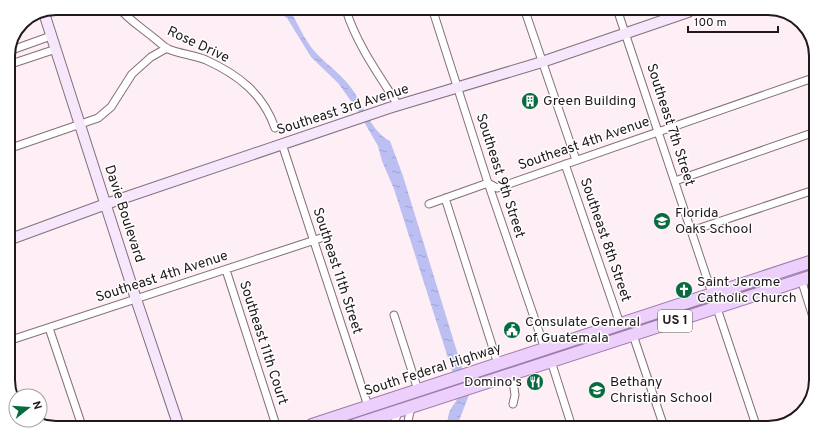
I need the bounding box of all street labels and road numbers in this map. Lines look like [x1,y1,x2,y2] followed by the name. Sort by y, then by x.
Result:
[164,23,232,67] street label: Rose Drive
[642,62,698,188] street label: Southeast 7th Street
[275,81,411,139] street label: Southeast 3rd Avenue
[472,112,528,240] street label: Southeast 9th Street
[516,114,652,174] street label: Southeast 4th Avenue
[100,163,148,265] street label: Davie Boulevard
[576,176,634,304] street label: Southeast 8th Street
[309,206,365,336] street label: Southeast 11th Street
[94,248,230,306] street label: Southeast 4th Avenue
[235,279,291,407] street label: Southeast 11th Court
[658,310,692,332] road number: US 1
[362,340,504,400] street label: South Federal Highway

